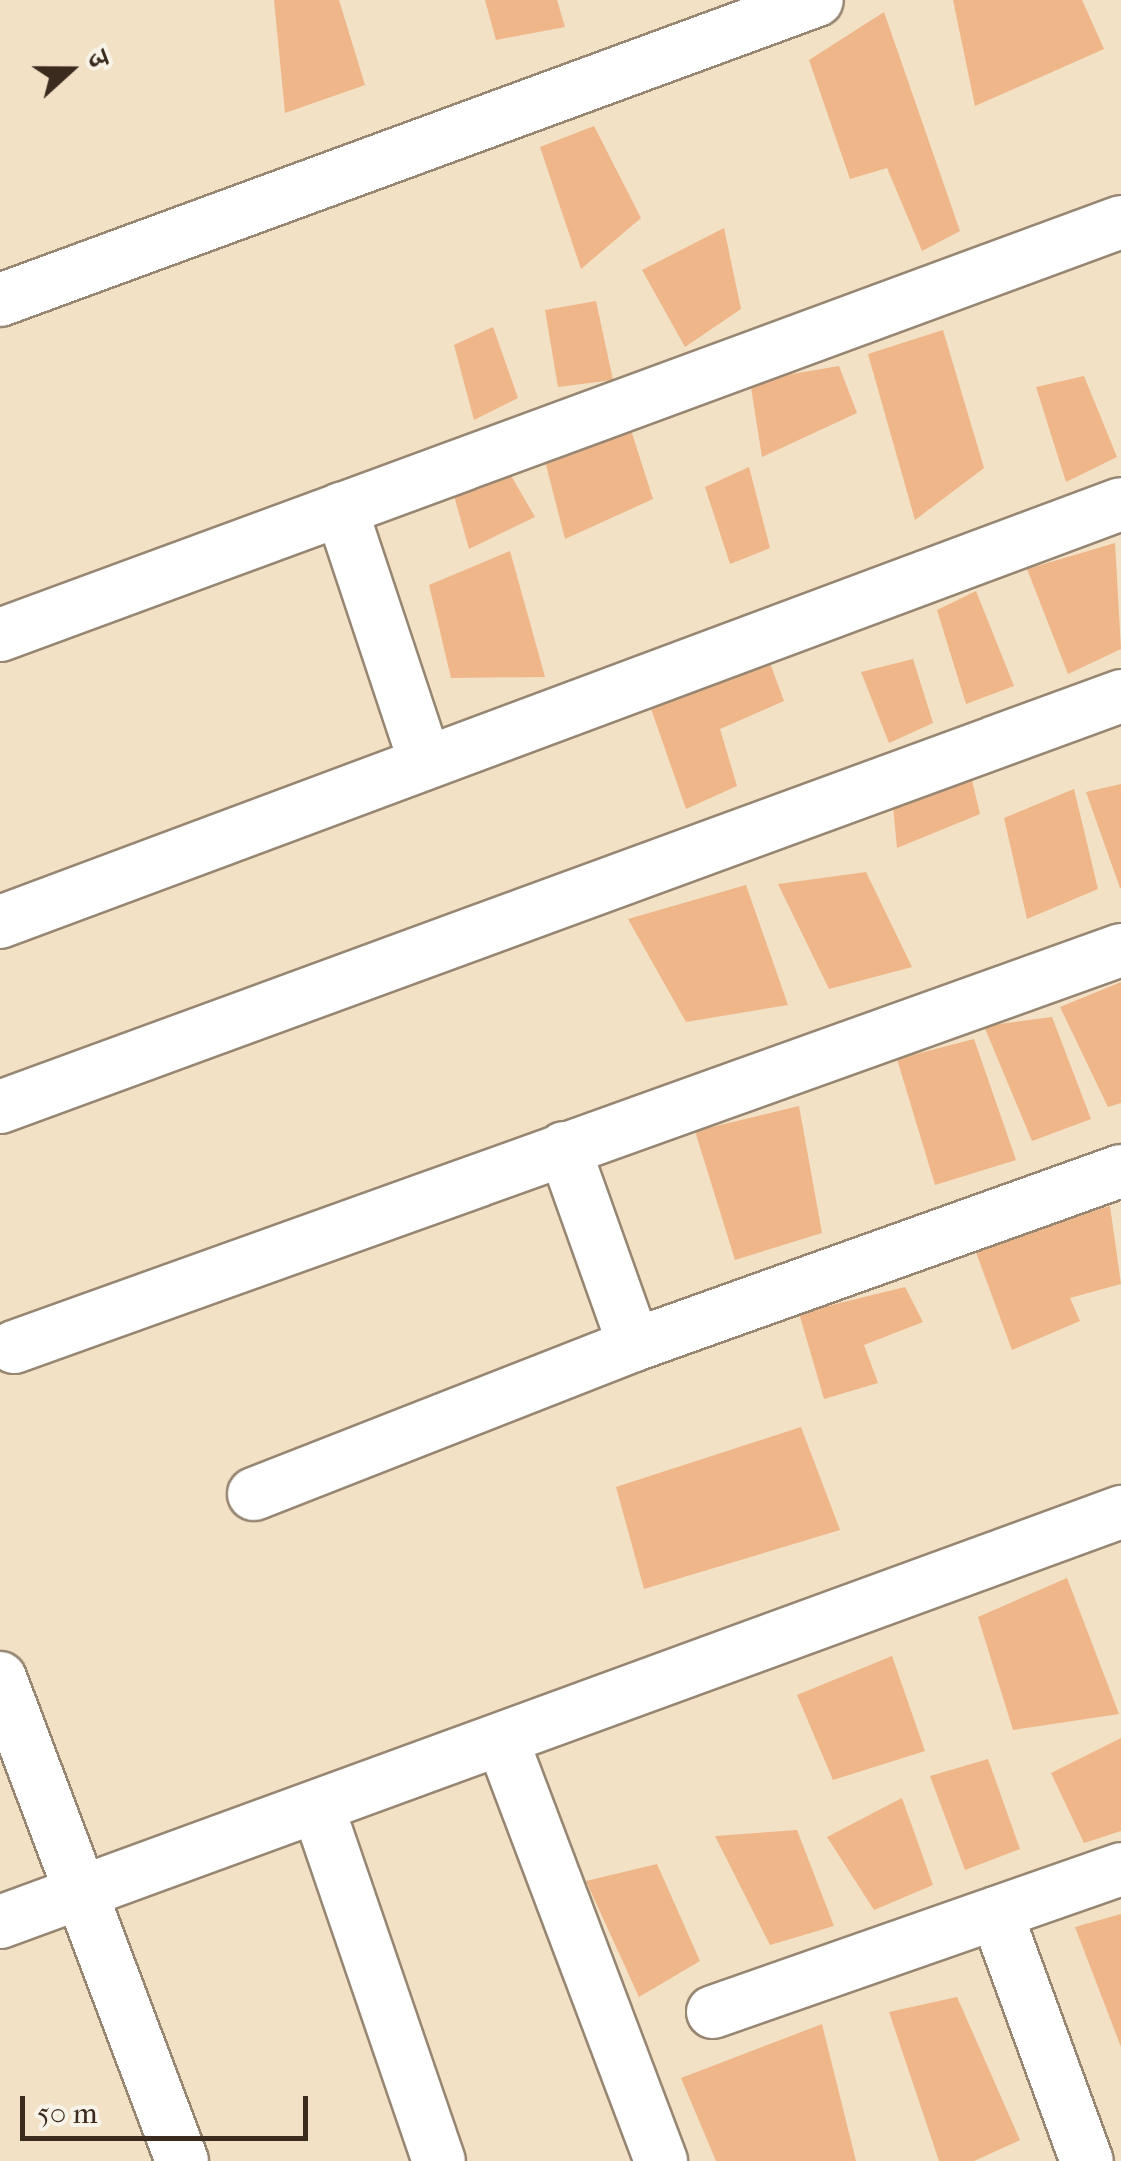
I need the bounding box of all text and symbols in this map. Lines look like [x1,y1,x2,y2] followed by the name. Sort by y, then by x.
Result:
[20,20,120,120] north arrow
[81,46,116,72] text: उ
[25,2076,312,2138] scale bar
[37,2096,98,2131] text: 50 m

